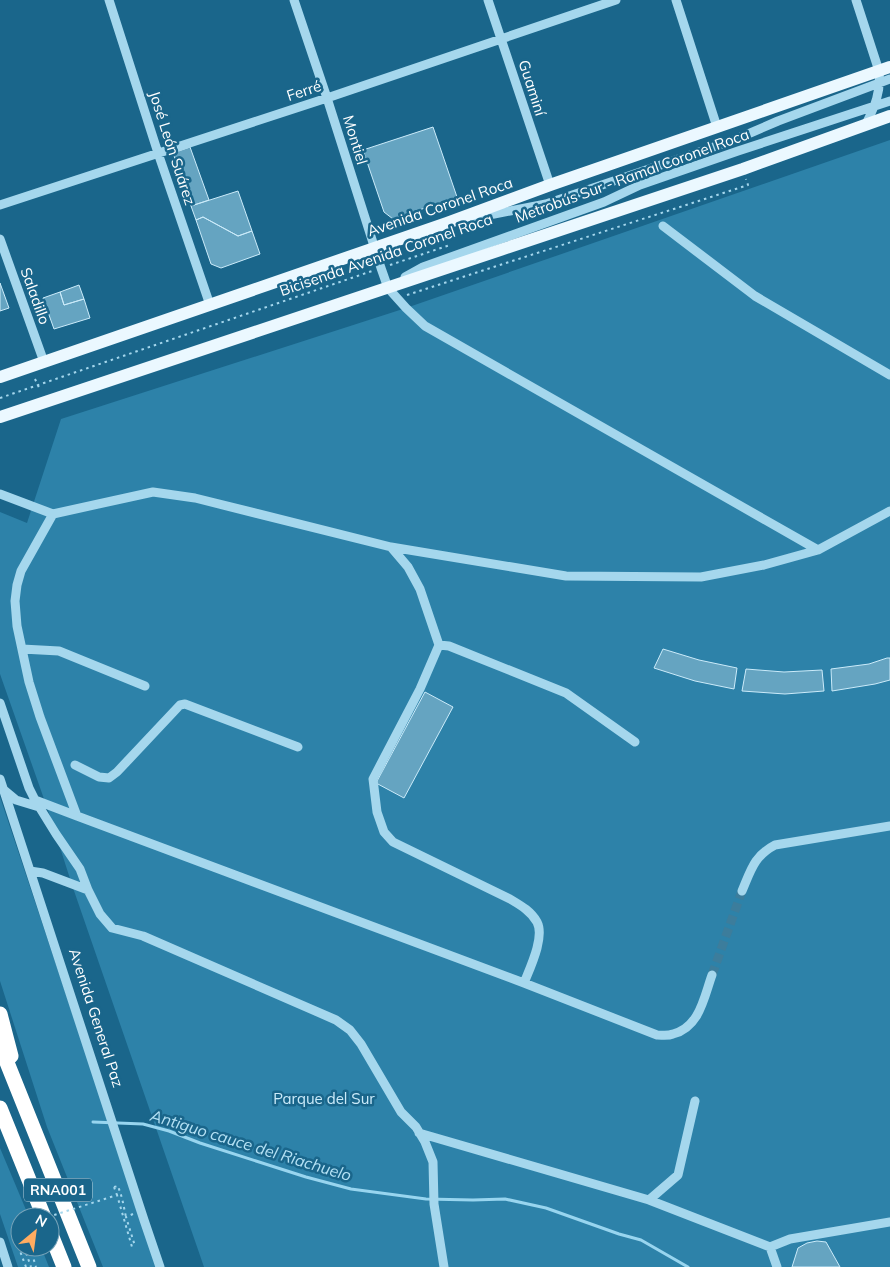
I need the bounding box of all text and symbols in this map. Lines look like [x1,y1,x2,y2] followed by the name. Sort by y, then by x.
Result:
[515,57,551,120] street label: Guaminí
[284,76,324,105] street label: Ferré
[145,88,200,207] street label: José León Suárez
[339,113,372,167] street label: Montiel
[512,124,751,227] street label: Metrobús Sur - Ramal Coronel Roca
[365,173,515,240] street label: Avenida Coronel Roca
[277,209,495,300] street label: Bicisenda Avenida Coronel Roca
[16,265,55,327] street label: Saladillo
[65,946,128,1090] street label: Avenida General Paz
[273,1089,375,1108] park label: Parque del Sur
[147,1105,354,1185] water label: Antiguo cauce del Riachuelo
[24,1178,92,1202] road number: RNA001
[10,1207,60,1257] north arrow
[32,1210,50,1231] text: N

